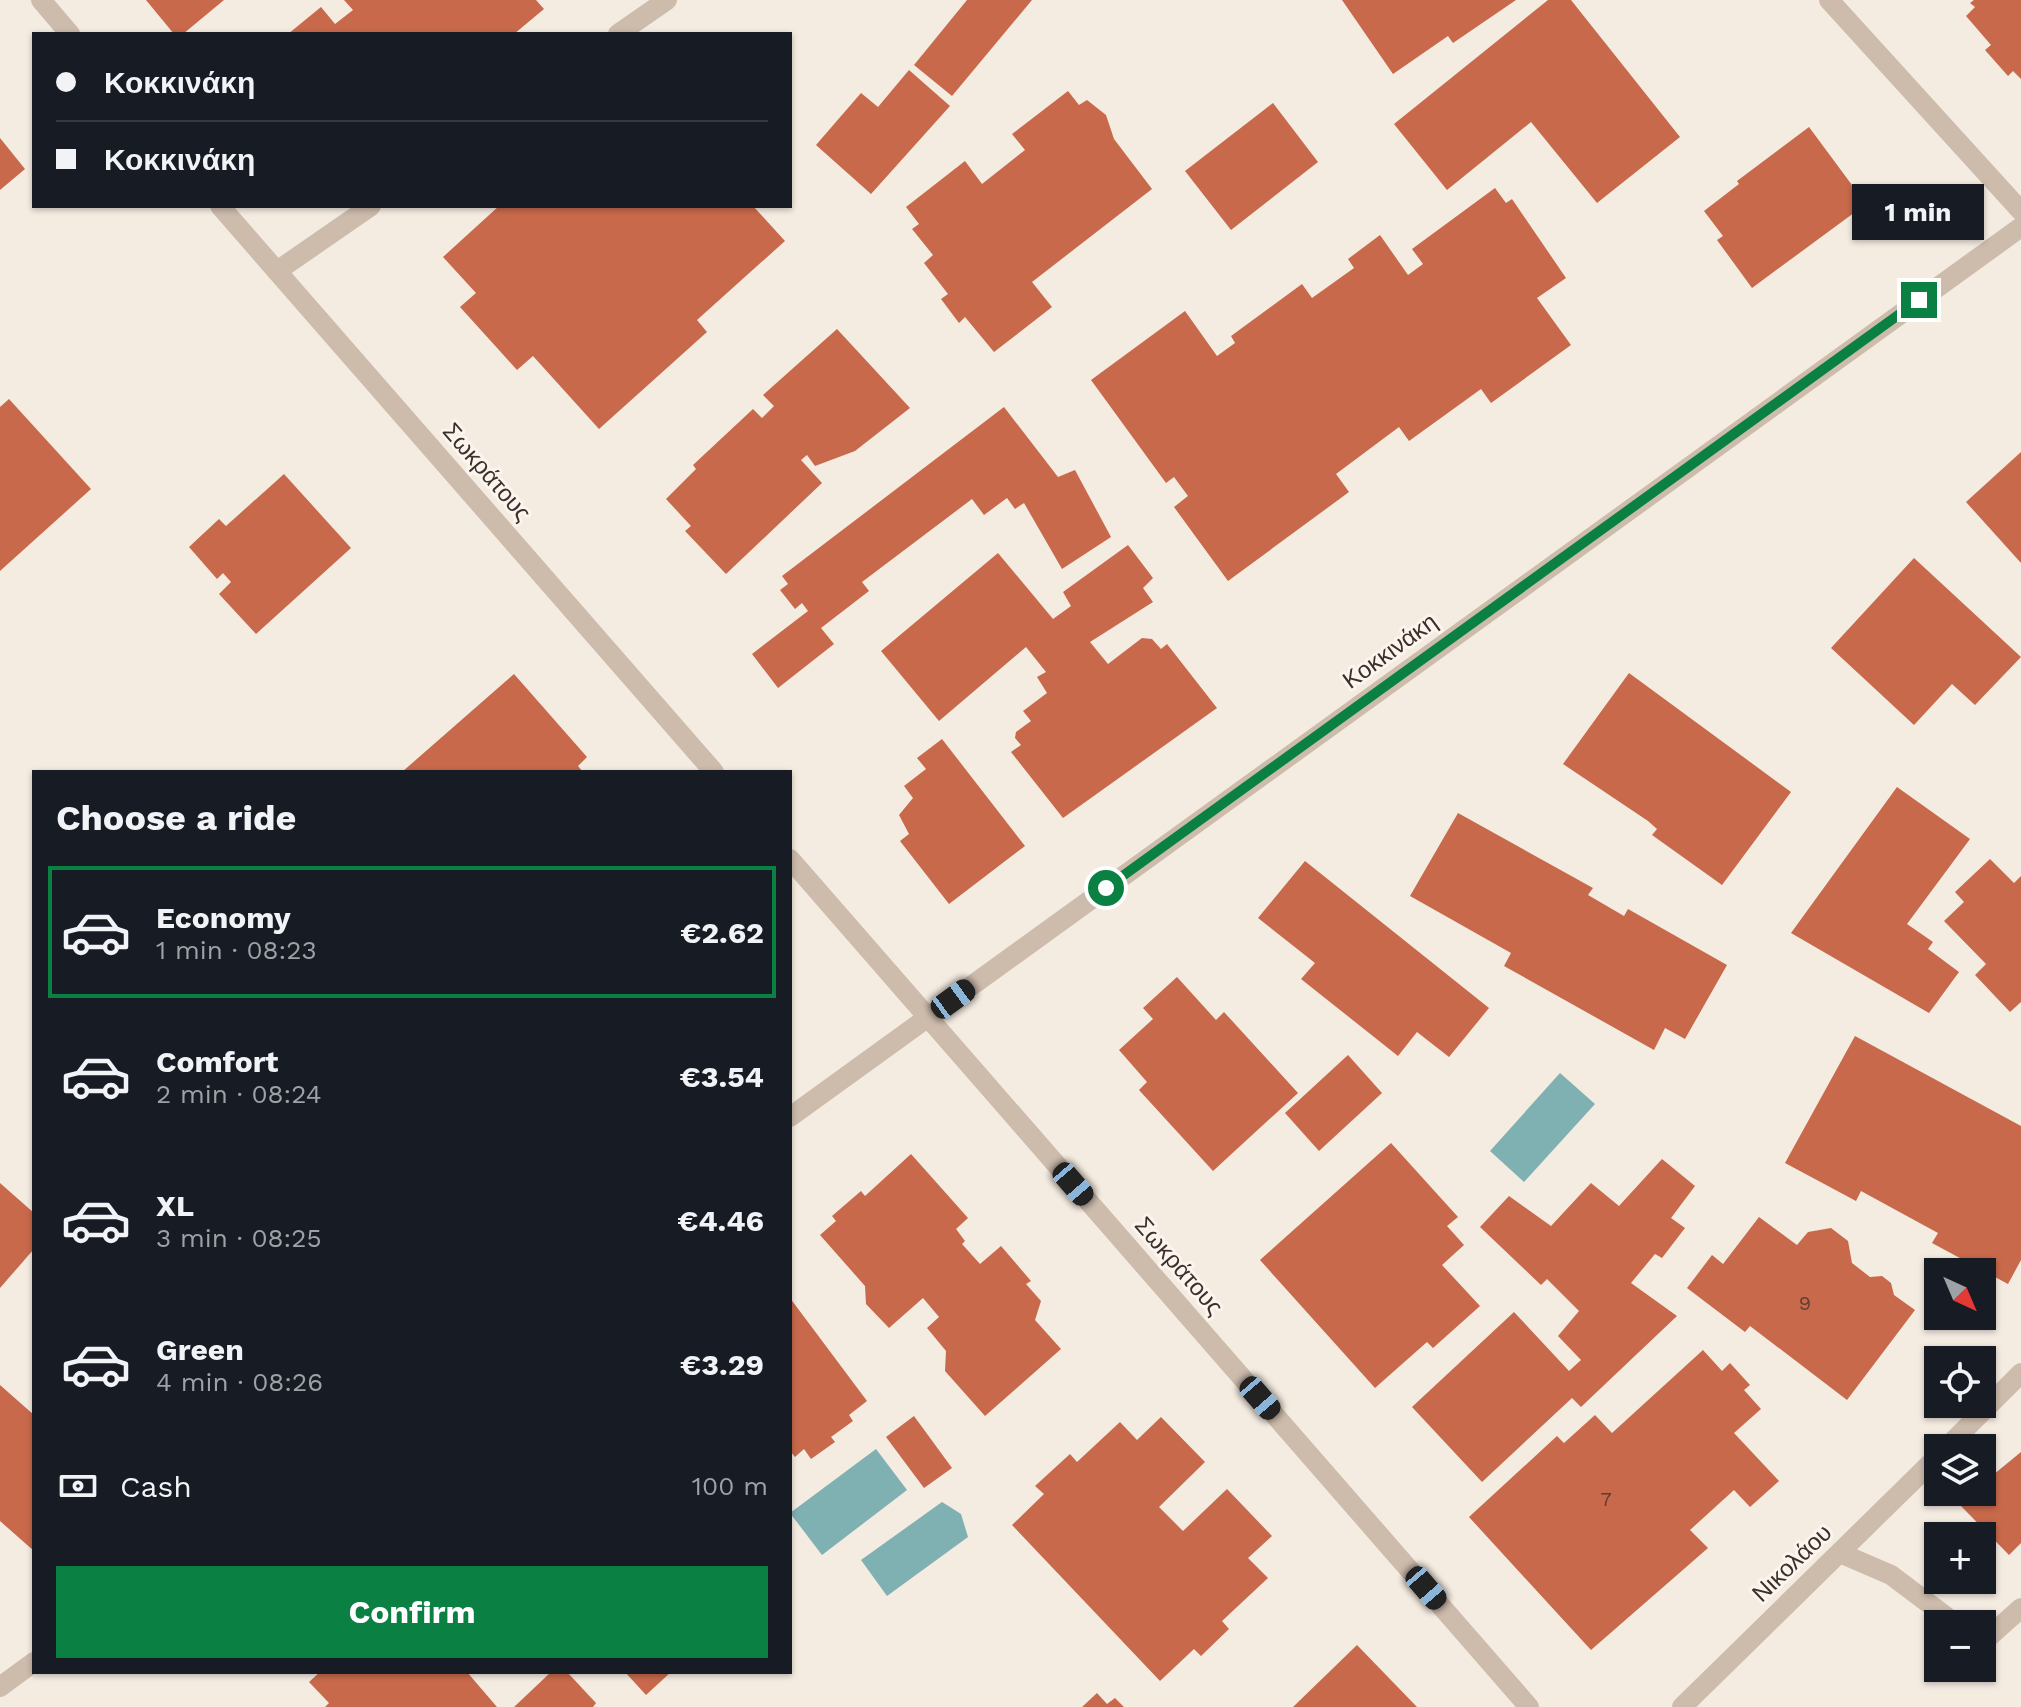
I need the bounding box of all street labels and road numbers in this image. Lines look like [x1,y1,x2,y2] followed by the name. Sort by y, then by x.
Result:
[437,417,537,527] street label: Σωκράτους
[1337,607,1443,695] street label: Κοκκινάκη
[1129,1211,1229,1321] street label: Σωκράτους
[1747,1518,1837,1608] street label: Νικολάου

